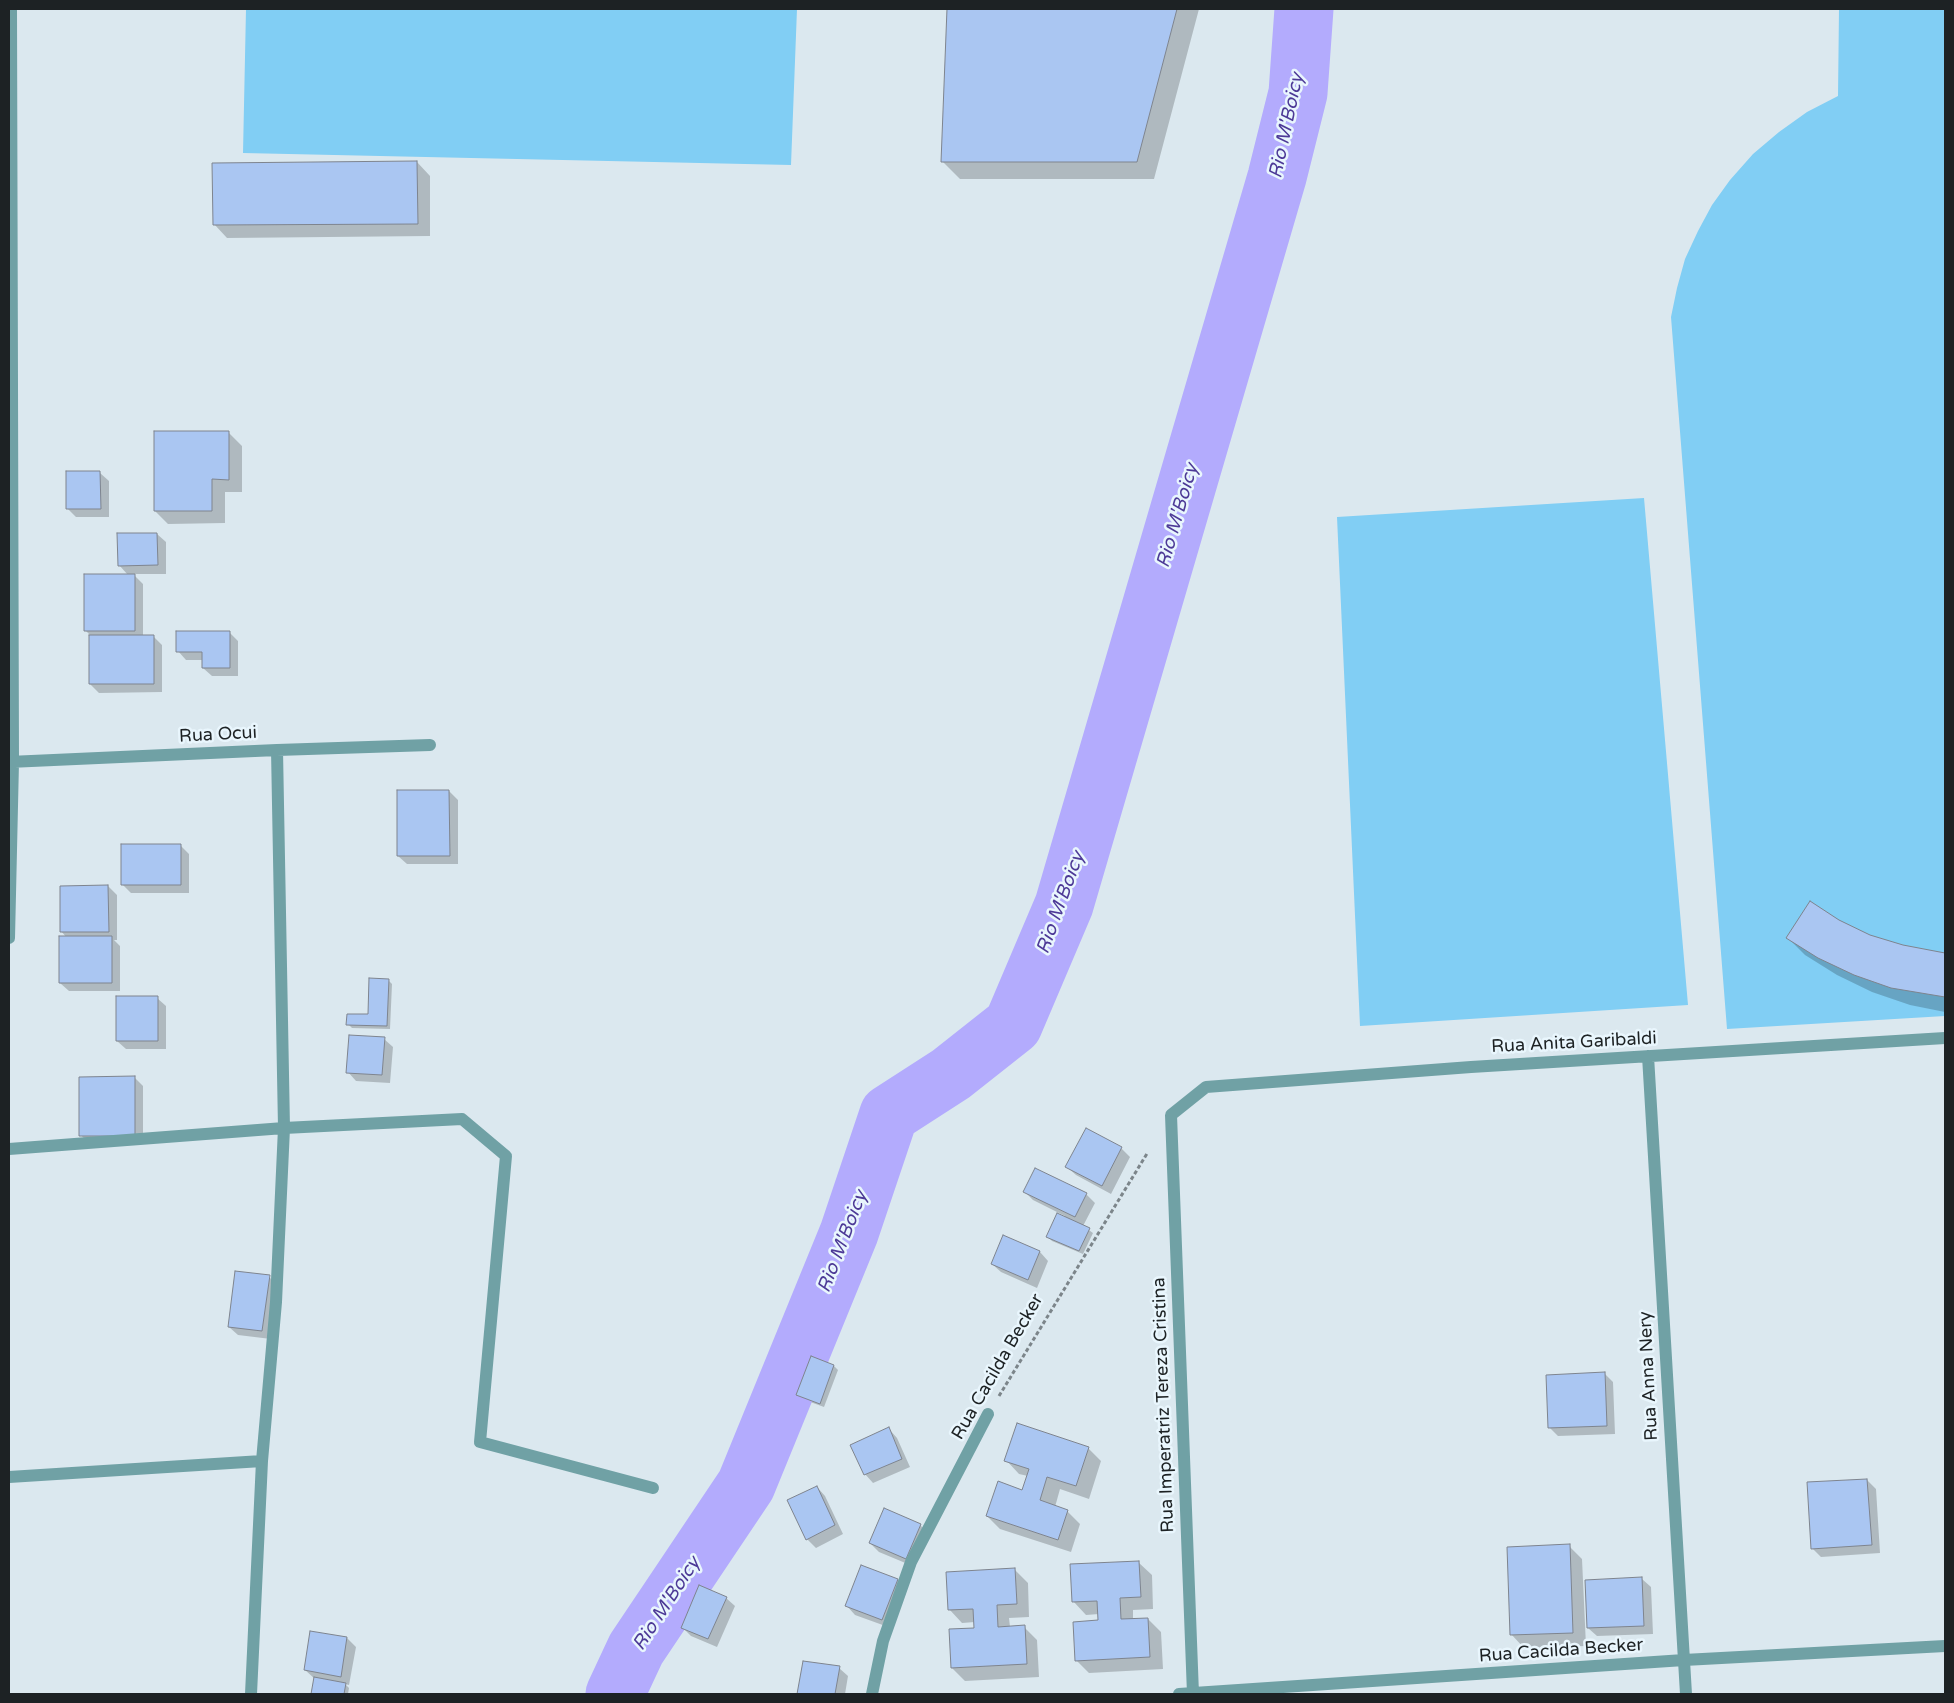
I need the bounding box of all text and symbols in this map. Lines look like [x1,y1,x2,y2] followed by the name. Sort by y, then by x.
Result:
[1265,71,1309,181] water label: Rio M'Boicy
[1152,461,1204,571] water label: Rio M'Boicy
[179,722,257,748] street label: Rua Ocui
[1032,849,1090,957] water label: Rio M'Boicy
[1491,1028,1657,1058] street label: Rua Anita Garibaldi
[813,1188,873,1296] water label: Rio M'Boicy
[1149,1277,1179,1533] street label: Rua Imperatriz Tereza Cristina
[947,1290,1049,1444] street label: Rua Cacilda Becker
[1635,1311,1663,1441] street label: Rua Anna Nery
[628,1553,706,1655] water label: Rio M'Boicy
[1478,1634,1644,1668] street label: Rua Cacilda Becker

